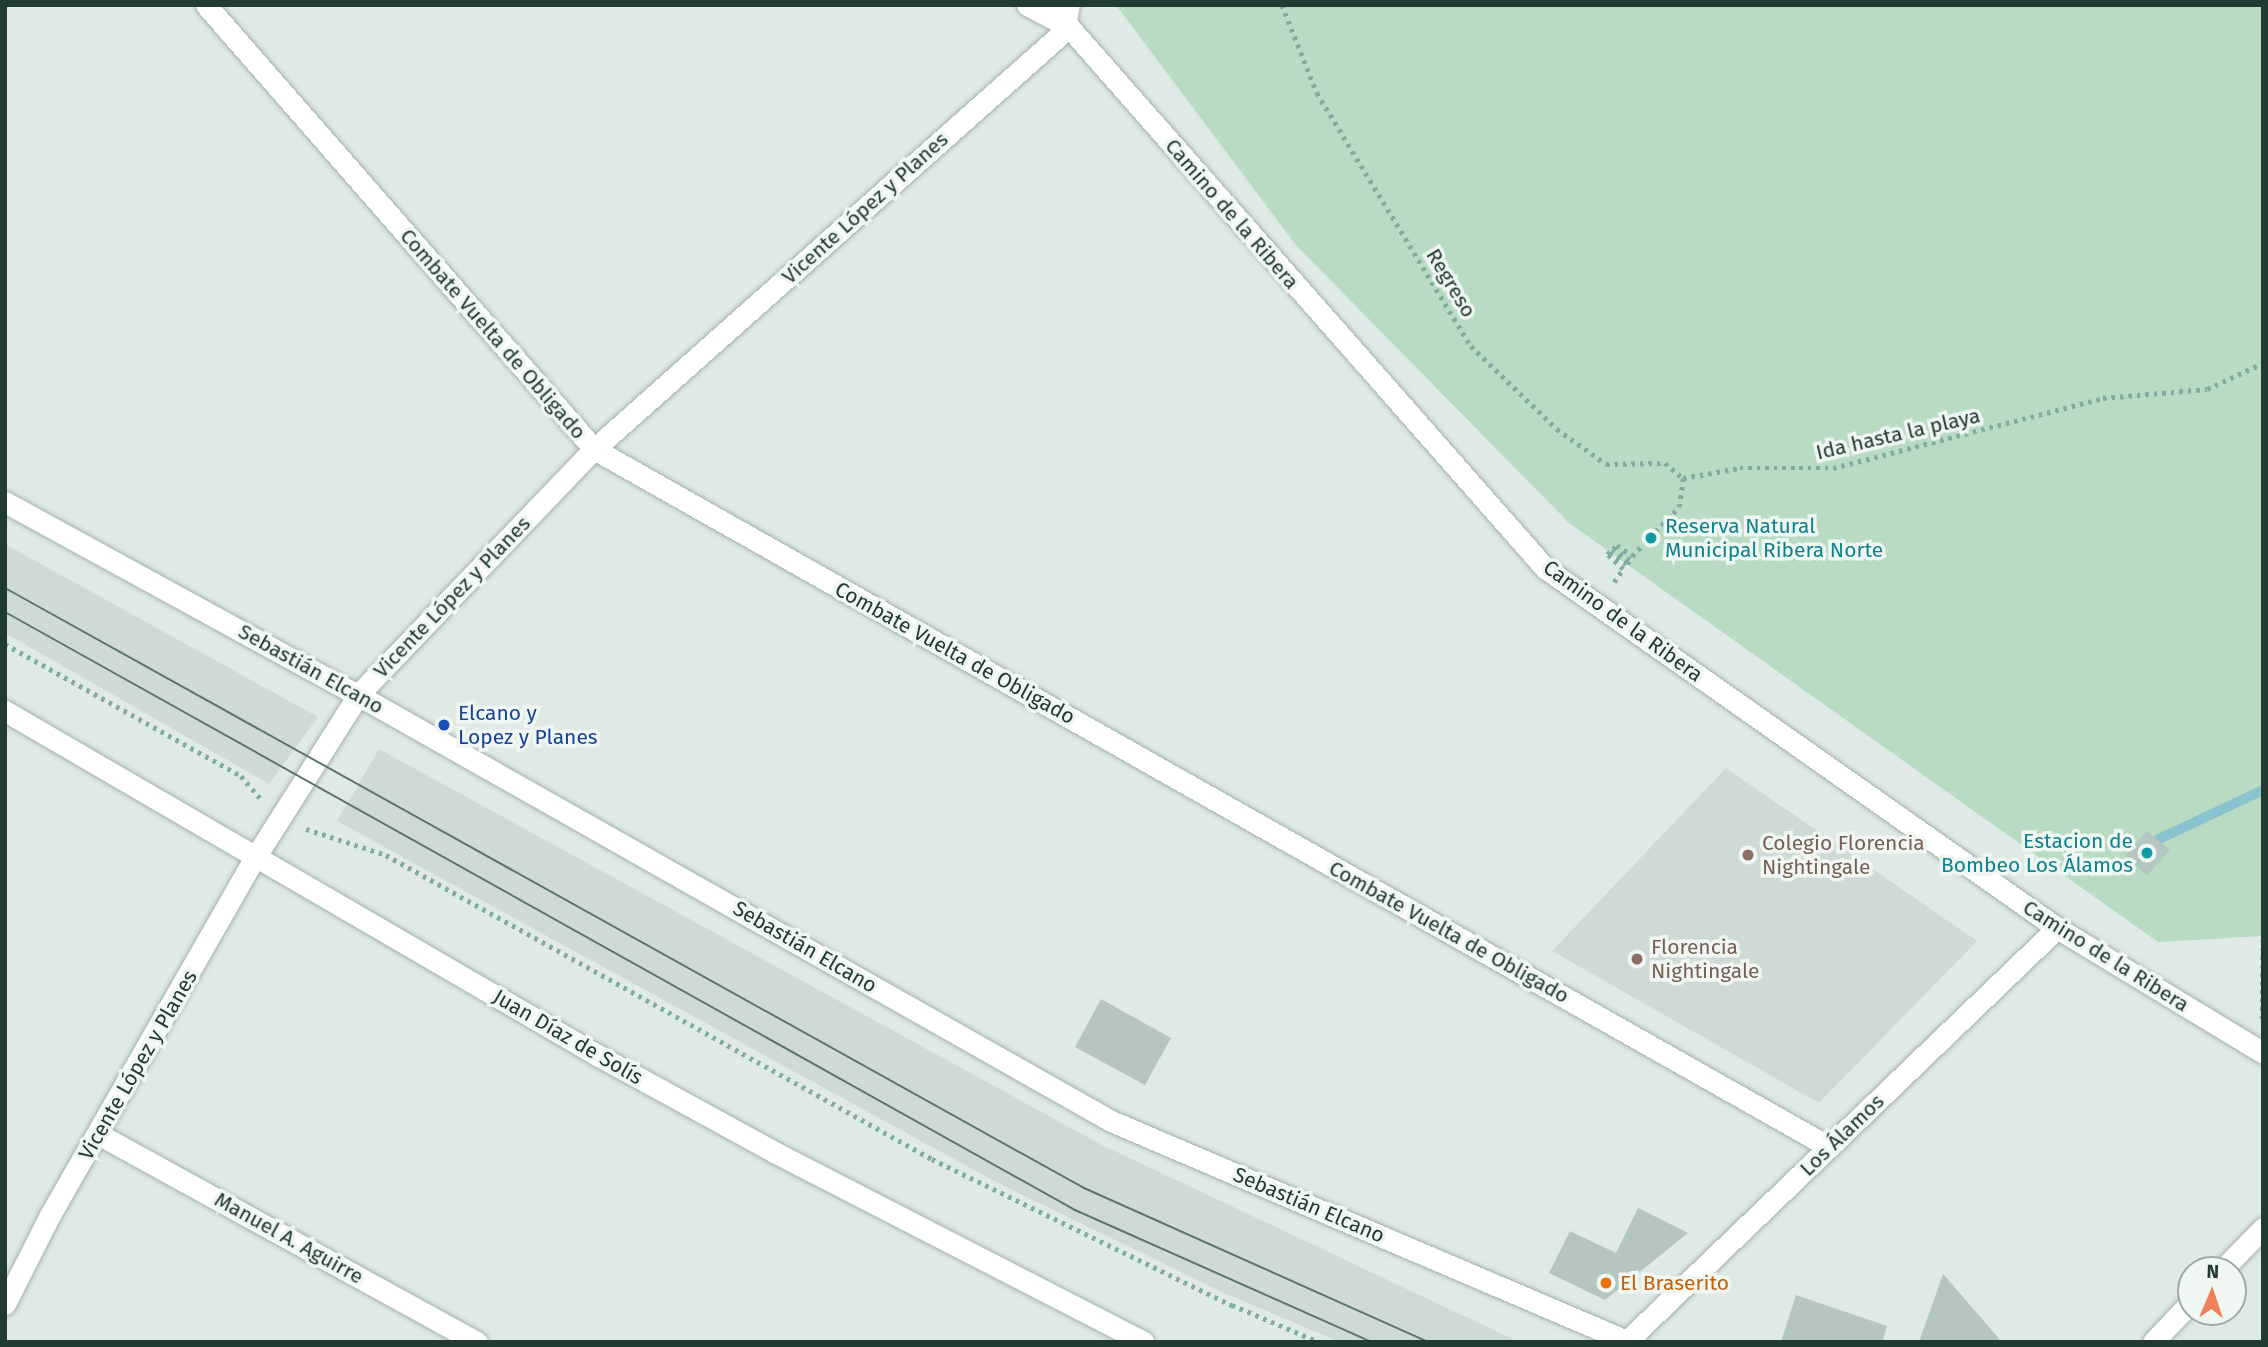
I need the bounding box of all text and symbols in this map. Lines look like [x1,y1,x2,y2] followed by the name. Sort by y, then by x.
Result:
[777,127,953,289] street label: Vicente López y Planes
[1160,134,1304,294] street label: Camino de la Ribera
[395,224,591,444] street label: Combate Vuelta de Obligado
[1421,244,1481,322] street label: Regreso
[1814,403,1982,465] street label: Ida hasta la playa
[368,511,536,683] street label: Vicente López y Planes
[1665,513,1883,563] place label: Reserva Natural Municipal Ribera Norte
[1643,530,1659,546] marker: Reserva Natural Municipal Ribera Norte
[1538,555,1708,687] street label: Camino de la Ribera
[831,576,1079,730] street label: Combate Vuelta de Obligado
[234,619,388,719] street label: Sebastián Elcano
[458,700,598,750] place label: Elcano y Lopez y Planes
[436,717,452,733] marker: Elcano y Lopez y Planes
[1941,828,2133,878] place label: Estacion de Bombeo Los Álamos
[1762,830,1925,880] place label: Colegio Florencia Nightingale
[2139,845,2155,861] marker: Estacion de Bombeo Los Álamos
[1740,847,1756,863] marker: Colegio Florencia Nightingale
[1325,855,1573,1009] street label: Combate Vuelta de Obligado
[2018,895,2194,1017] street label: Camino de la Ribera
[729,896,881,998] street label: Sebastián Elcano
[1651,934,1760,984] place label: Florencia Nightingale
[1629,951,1645,967] marker: Florencia Nightingale
[73,966,203,1164] street label: Vicente López y Planes
[489,984,647,1090] street label: Juan Díaz de Solís
[1795,1089,1889,1181] street label: Los Álamos
[1230,1162,1388,1248] street label: Sebastián Elcano
[210,1187,368,1289] street label: Manuel A. Aguirre
[2177,1256,2247,1326] north arrow
[2206,1260,2219,1283] text: N
[1620,1270,1729,1296] place label: El Braserito
[1598,1275,1614,1291] marker: El Braserito

